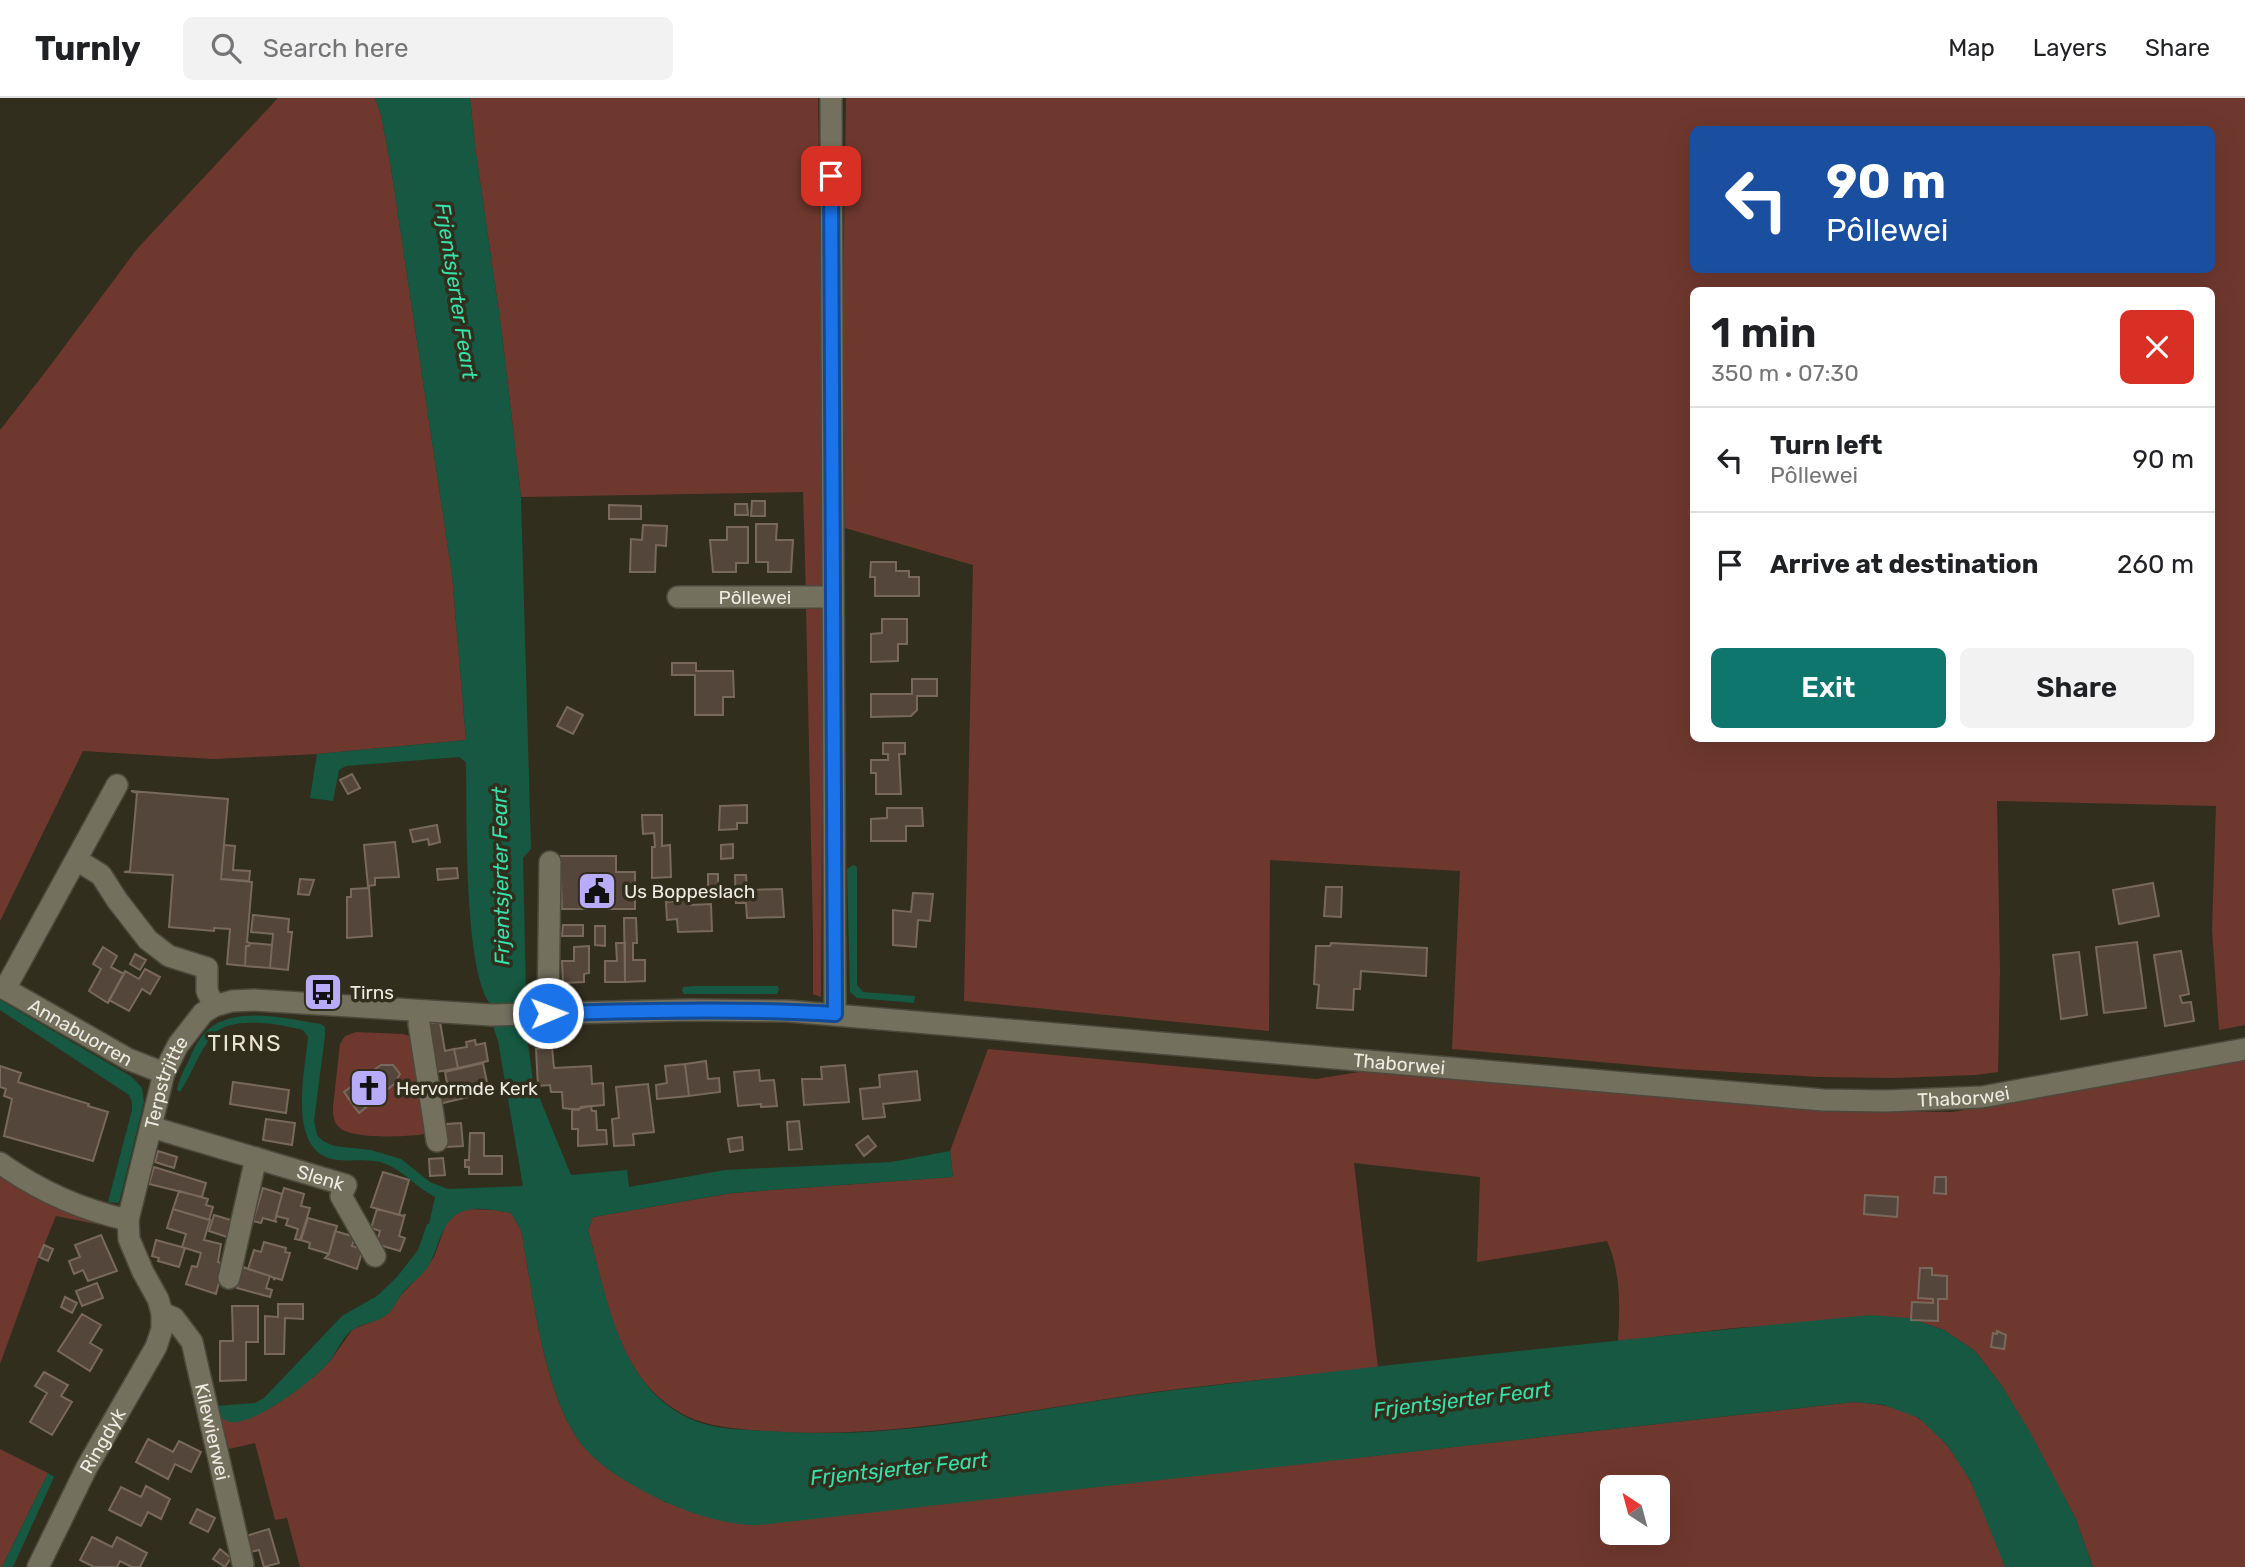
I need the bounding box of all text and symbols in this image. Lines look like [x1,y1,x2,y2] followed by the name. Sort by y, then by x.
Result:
[183,17,673,80] search box
[35,29,141,68] text: Turnly
[207,29,245,67] icon: search
[263,33,409,64] text: Search here
[1948,34,1995,62] text: Map
[2033,34,2107,62] text: Layers
[2145,34,2210,62] text: Share
[801,146,861,206] pin
[1826,152,1946,210] text: 90 m
[1711,154,1802,245] icon: left
[812,157,850,195] icon: arrive
[430,201,483,382] water label: Frjentsjerter Feart
[1826,211,1949,249] text: Pôllewei
[1711,308,1817,358] text: 1 min
[2120,310,2194,384] button: close
[1711,359,1859,387] text: 350 m · 07:30
[1770,430,1882,461] text: Turn left
[1711,441,1749,479] icon: left
[2133,444,2194,475] text: 90 m
[1770,461,1858,489] text: Pôllewei
[1711,546,1749,584] icon: arrive
[1770,549,2038,580] text: Arrive at destination
[2117,549,2194,580] text: 260 m
[719,586,791,609] street label: Pôllewei
[1711,648,1946,728] button: Exit
[1960,648,2194,728] button: Share
[486,786,515,965] water label: Frjentsjerter Feart
[576,870,618,912] public building icon: Us Boppeslach
[624,880,755,903] place label: Us Boppeslach
[302,971,344,1013] bus stop icon: Tirns
[511,976,585,1050] position arrow
[350,981,394,1004] place label: Tirns
[24,994,137,1071] street label: Annabuorren
[208,1029,282,1057] district label: TIRNS
[140,1031,193,1131] street label: Terpstrjitte
[1352,1049,1446,1079] street label: Thaborwei
[348,1067,390,1109] church icon: Hervormde Kerk
[396,1077,538,1100] place label: Hervormde Kerk
[1917,1081,2011,1112] street label: Thaborwei
[294,1160,347,1196] street label: Slenk
[1372,1376,1553,1423] water label: Frjentsjerter Feart
[190,1381,234,1483] street label: Kilewierwei
[75,1404,131,1477] street label: Ringdyk
[809,1447,990,1490] water label: Frjentsjerter Feart
[1600,1475,1670,1545] north arrow
[1600,1475,1670,1545] map controls

